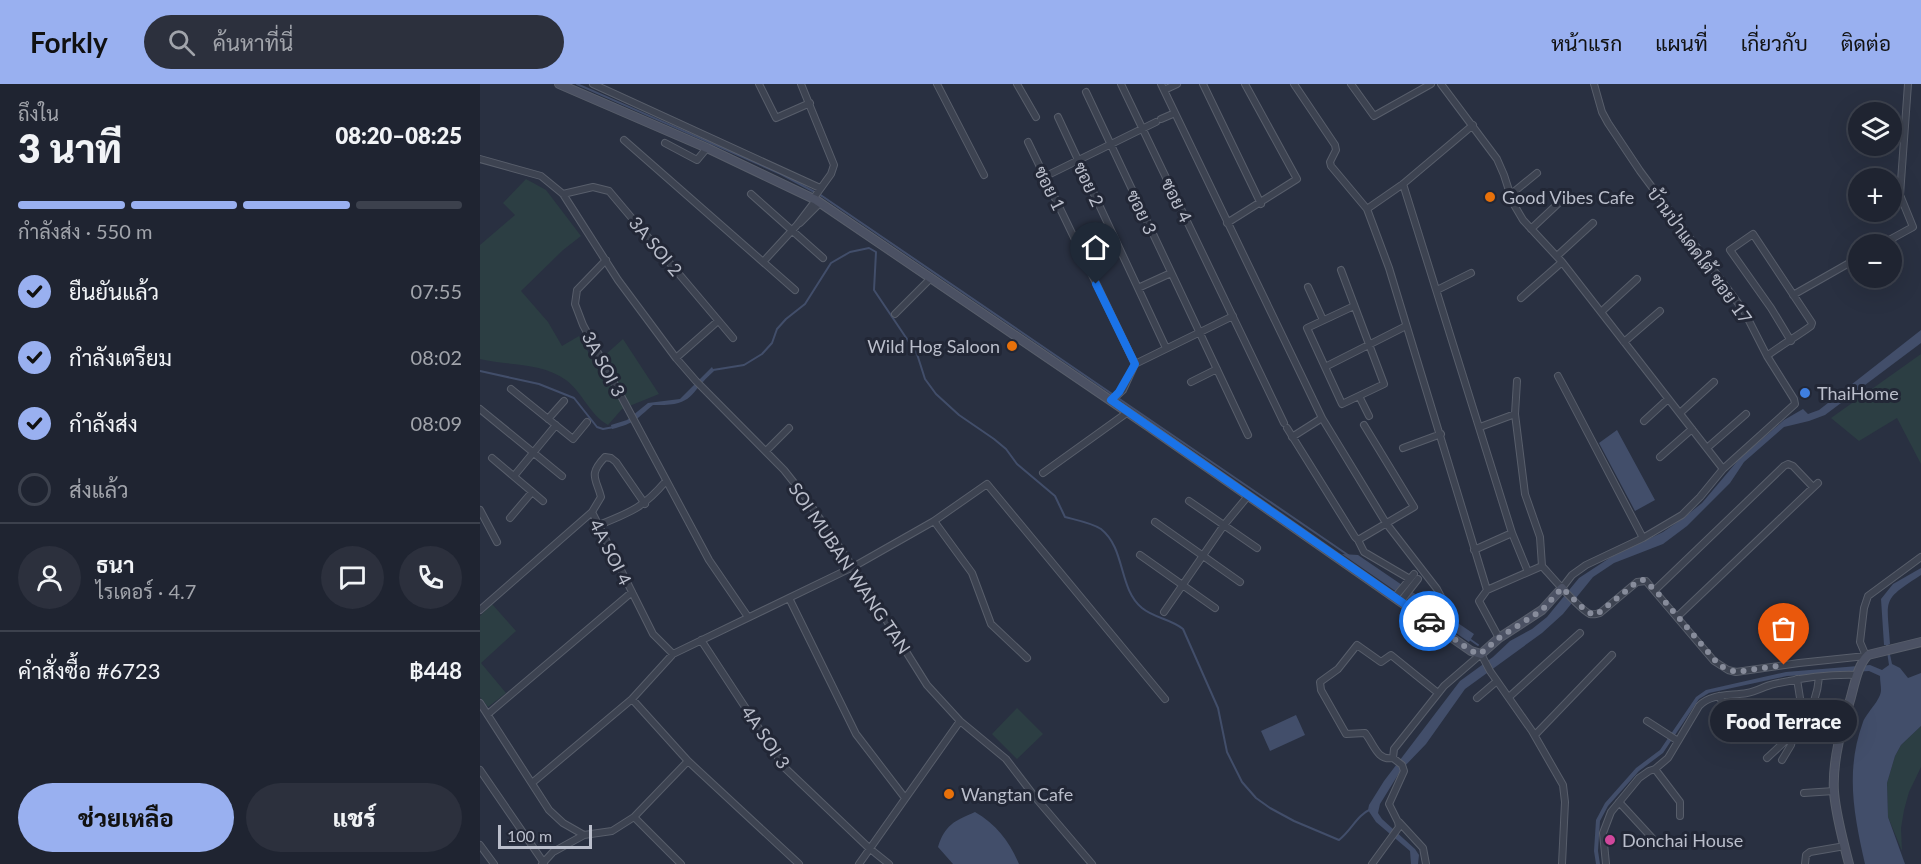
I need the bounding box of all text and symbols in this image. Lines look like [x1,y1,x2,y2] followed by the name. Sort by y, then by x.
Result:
[144,15,564,69] search box
[30,25,108,59] text: Forkly
[165,26,198,59] icon: search
[213,29,293,56] text: ค้นหาที่นี่
[1551,30,1622,55] text: หน้าแรก
[1655,30,1708,55] text: แผนที่
[1741,30,1808,55] text: เกี่ยวกับ
[1841,30,1891,55] text: ติดต่อ
[18,101,59,125] text: ถึงใน
[1848,102,1902,288] map controls
[1848,102,1902,156] button: layers
[336,122,462,149] text: 08:20–08:25
[18,125,122,171] text: 3 นาที
[1069,158,1109,210] street label: ซอย 2
[1030,162,1070,214] street label: ซอย 1
[1848,168,1902,222] button: +
[1157,174,1197,226] street label: ซอย 4
[1643,182,1758,328] street label: บ้านป่าแดดใต้ ซอย 17
[1122,186,1162,238] street label: ซอย 3
[1502,186,1634,208] place label: Good Vibes Cafe
[1483,190,1497,204] marker: Good Vibes Cafe
[625,212,687,280] street label: 3A SOI 2
[18,219,152,243] text: กำลังส่ง · 550 m
[1070,222,1121,284] pin
[1079,231,1112,264] icon: home
[1848,234,1902,288] button: −
[18,275,51,308] icon: check
[69,278,159,305] text: ยืนยันแล้ว
[411,279,462,303] text: 07:55
[578,328,630,400] street label: 3A SOI 3
[867,335,1000,357] place label: Wild Hog Saloon
[1005,339,1019,353] marker: Wild Hog Saloon
[18,341,51,374] icon: check
[69,344,172,371] text: กำลังเตรียม
[411,345,462,369] text: 08:02
[1817,382,1899,404] place label: ThaiHome
[1798,386,1812,400] marker: ThaiHome
[18,407,51,440] icon: check
[69,410,138,437] text: กำลังส่ง
[411,411,462,435] text: 08:09
[69,476,129,503] text: ส่งแล้ว
[784,478,916,658] street label: SOI MUBAN WANG TAN
[585,515,637,589] street label: 4A SOI 4
[18,546,81,609] button: person
[321,546,384,609] button: chat
[399,546,462,609] button: phone
[96,551,134,578] text: ธนา
[96,579,196,603] text: ไรเดอร์ · 4.7
[1399,591,1459,651] courier
[1758,603,1809,665] pin
[1413,605,1446,638] icon: car
[1767,612,1800,645] icon: bag
[18,657,161,684] text: คำสั่งซื้อ #6723
[409,657,462,684] text: ฿448
[737,701,795,773] street label: 4A SOI 3
[1710,701,1858,743] callout: Food Terrace
[1726,709,1841,733] text: Food Terrace
[18,783,234,852] button: ช่วยเหลือ
[246,783,462,852] button: แชร์
[961,783,1073,805] place label: Wangtan Cafe
[942,787,956,801] marker: Wangtan Cafe
[498,822,592,850] scale bar
[507,826,552,845] text: 100 m
[1622,829,1743,851] place label: Donchai House
[1603,833,1617,847] marker: Donchai House

